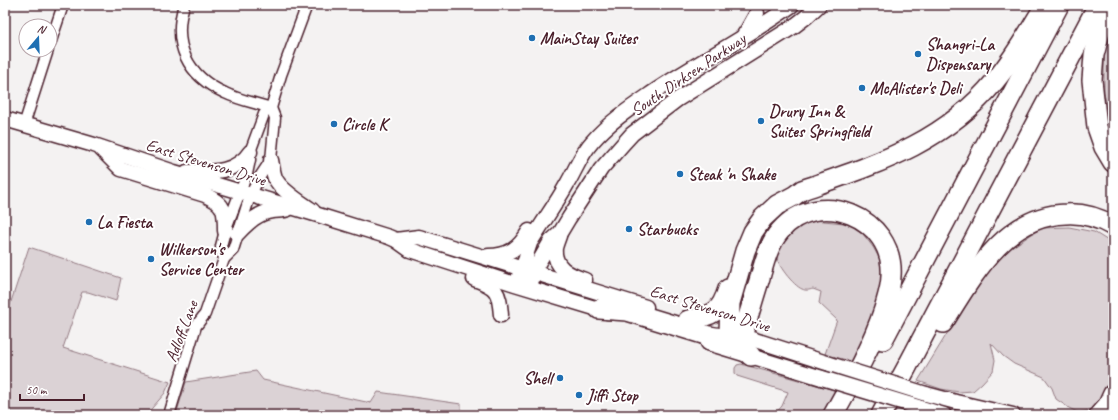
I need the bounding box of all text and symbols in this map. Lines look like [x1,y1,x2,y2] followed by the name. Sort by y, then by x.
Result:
[18,18,58,58] north arrow
[36,21,49,37] text: N
[540,28,639,49] place label: MainStay Suites
[627,28,751,121] street label: South Dirksen Parkway
[527,33,537,43] marker: MainStay Suites
[926,34,996,75] place label: Shangri-La Dispensary
[913,49,923,59] marker: Shangri-La Dispensary
[870,78,964,99] place label: McAlister's Deli
[857,83,867,93] marker: McAlister's Deli
[769,101,873,142] place label: Drury Inn & Suites Springfield
[342,114,390,135] place label: Circle K
[756,116,766,126] marker: Drury Inn & Suites Springfield
[329,119,339,129] marker: Circle K
[143,134,270,191] street label: East Stevenson Drive
[688,164,777,185] place label: Steak 'n Shake
[675,169,685,179] marker: Steak 'n Shake
[97,212,154,233] place label: La Fiesta
[84,217,94,227] marker: La Fiesta
[637,219,699,240] place label: Starbucks
[624,224,634,234] marker: Starbucks
[159,239,245,280] place label: Wilkerson's Service Center
[146,254,156,264] marker: Wilkerson's Service Center
[647,280,774,337] street label: East Stevenson Drive
[160,296,203,365] street label: Adloff Lane
[523,368,555,389] place label: Shell
[555,373,565,383] marker: Shell
[20,376,84,402] scale bar
[26,382,48,398] text: 50 m
[586,385,639,406] place label: Jiffi Stop
[574,390,584,400] marker: Jiffi Stop

